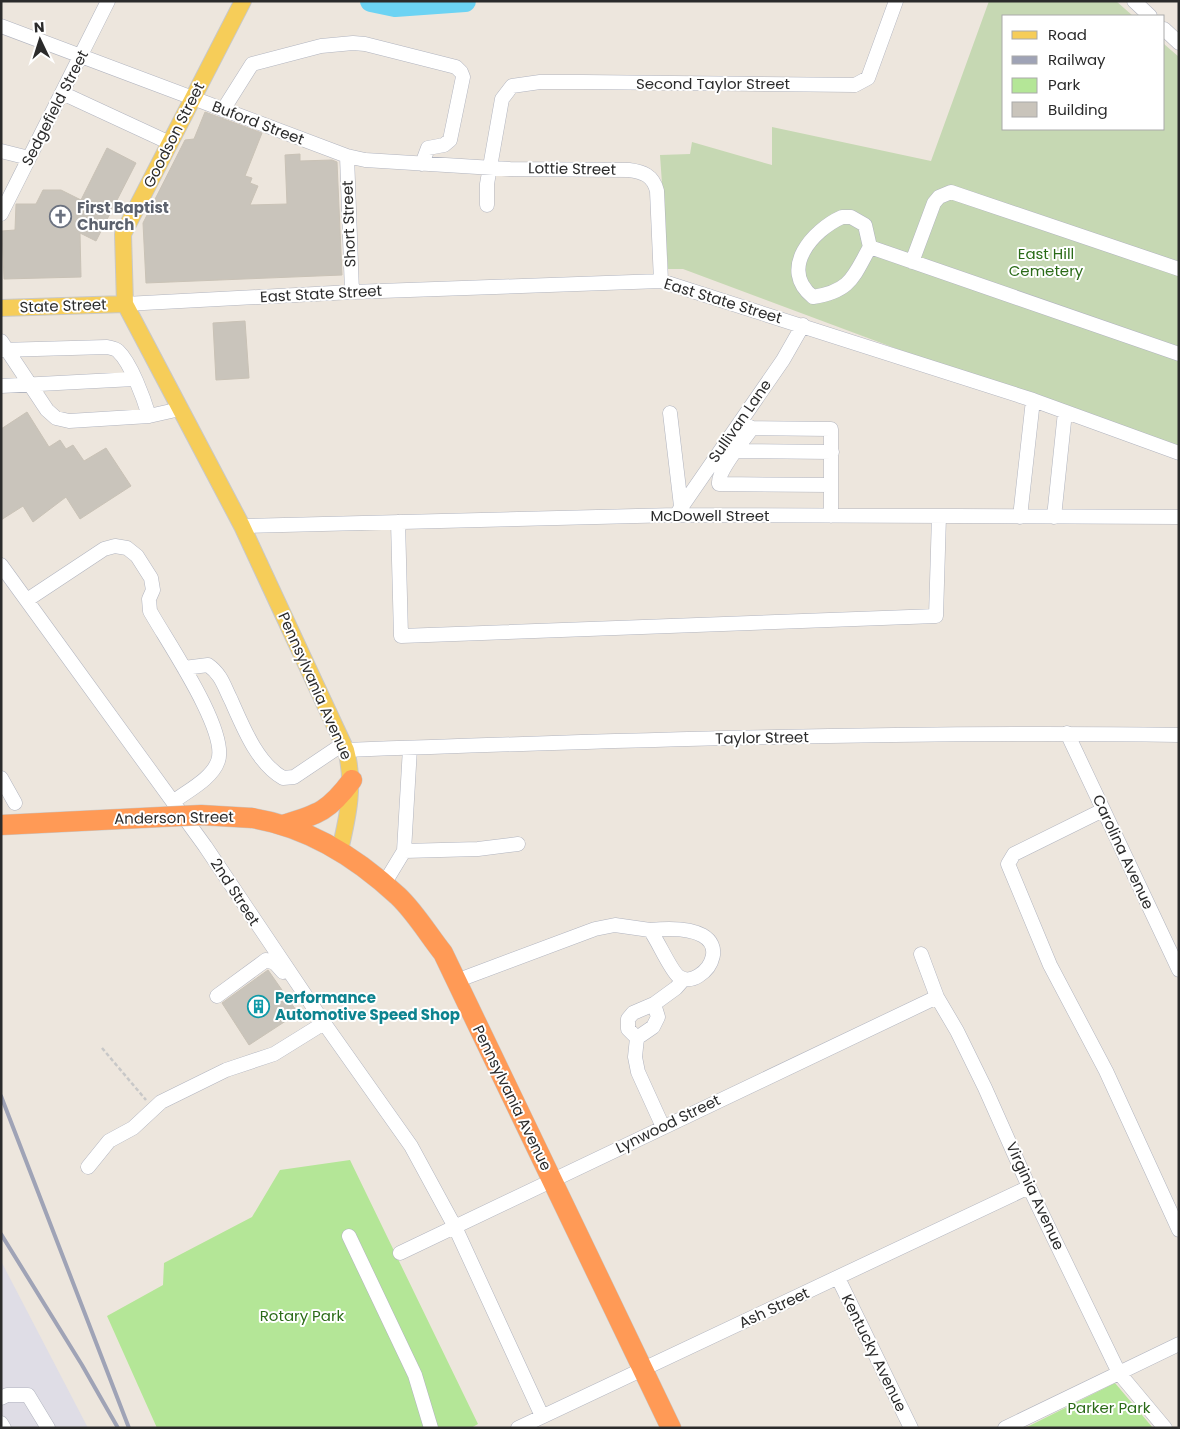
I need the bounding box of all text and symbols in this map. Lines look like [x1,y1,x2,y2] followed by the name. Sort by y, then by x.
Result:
[15,15,65,65] north arrow
[1002,15,1165,130] legend
[33,17,45,37] text: N
[1048,24,1087,45] text: Road
[16,46,93,169] street label: Sedgefield Street
[1048,49,1106,70] text: Railway
[636,73,790,94] street label: Second Taylor Street
[1048,74,1080,95] text: Park
[138,78,209,191] street label: Goodson Street
[209,95,307,150] street label: Buford Street
[1048,99,1108,120] text: Building
[528,157,616,180] street label: Lottie Street
[336,180,361,268] street label: Short Street
[77,197,169,235] place label: First Baptist Church
[49,205,73,229] church icon: First Baptist Church
[1009,243,1084,281] park label: East Hill Cemetery
[662,273,785,328] street label: East State Street
[259,280,383,307] street label: East State Street
[19,293,107,318] street label: State Street
[703,375,776,467] street label: Sullivan Lane
[650,505,770,526] street label: McDowell Street
[273,609,357,763] street label: Pennsylvania Avenue
[715,726,809,749] street label: Taylor Street
[1088,791,1159,913] street label: Carolina Avenue
[114,806,234,829] street label: Anderson Street
[206,854,265,929] street label: 2nd Street
[275,987,460,1025] place label: Performance Automotive Speed Shop
[247,995,271,1019] building icon: Performance Automotive Speed Shop
[468,1022,557,1174] street label: Pennsylvania Avenue
[612,1089,724,1158] street label: Lynwood Street
[1001,1138,1070,1253] street label: Virginia Avenue
[735,1282,812,1333] street label: Ash Street
[837,1290,912,1415] street label: Kentucky Avenue
[260,1305,345,1326] park label: Rotary Park
[1067,1397,1151,1418] park label: Parker Park

